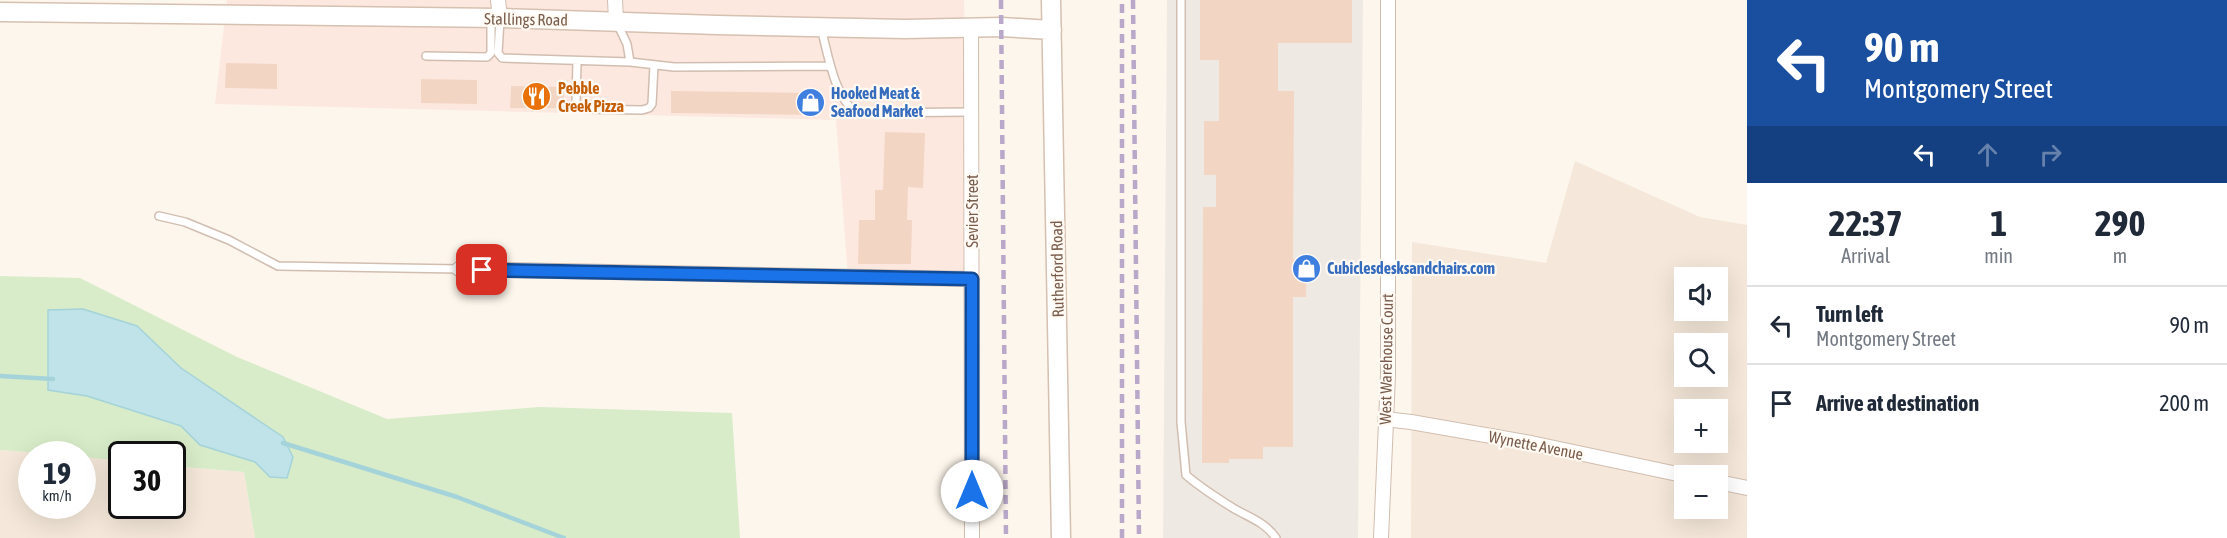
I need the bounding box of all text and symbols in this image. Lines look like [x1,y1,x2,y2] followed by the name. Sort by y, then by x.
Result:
[484,9,568,30] street label: Stallings Road
[1864,23,1939,71] text: 90 m
[1765,24,1843,102] icon: left
[1864,73,2053,104] text: Montgomery Street
[558,79,624,115] place label: Pebble Creek Pizza
[521,81,553,113] restaurant icon: Pebble Creek Pizza
[831,84,924,120] place label: Hooked Meat & Seafood Market
[794,86,826,118] shop icon: Hooked Meat & Seafood Market
[1908,138,1941,171] icon: left
[1971,138,2004,171] icon: ahead
[2034,138,2067,171] icon: right
[963,174,981,248] street label: Sevier Street
[1829,202,1903,244] text: 22:37
[1990,202,2007,244] text: 1
[2095,202,2145,244] text: 290
[1047,220,1067,318] street label: Rutherford Road
[456,244,507,295] pin
[1841,244,1890,267] text: Arrival
[1984,244,2013,267] text: min
[2113,244,2127,267] text: m
[1290,252,1322,284] shop icon: Cubiclesdesksandchairs.com
[465,253,498,286] icon: arrive
[1327,259,1495,277] place label: Cubiclesdesksandchairs.com
[1674,267,1728,519] map controls
[1674,267,1728,321] button: sound
[1376,293,1396,425] street label: West Warehouse Court
[1816,301,1883,327] text: Turn left
[1765,309,1798,342] icon: left
[2169,312,2209,338] text: 90 m
[1816,327,1956,350] text: Montgomery Street
[1674,333,1728,387] button: search
[1765,387,1798,420] icon: arrive
[1816,390,1979,416] text: Arrive at destination
[2159,390,2209,416] text: 200 m
[1674,399,1728,453] button: +
[1487,427,1585,464] street label: Wynette Avenue
[108,441,186,519] speed limit sign: 30
[43,456,71,490] text: 19
[940,459,1004,523] position arrow
[1674,465,1728,519] button: −
[42,487,72,504] text: km/h

